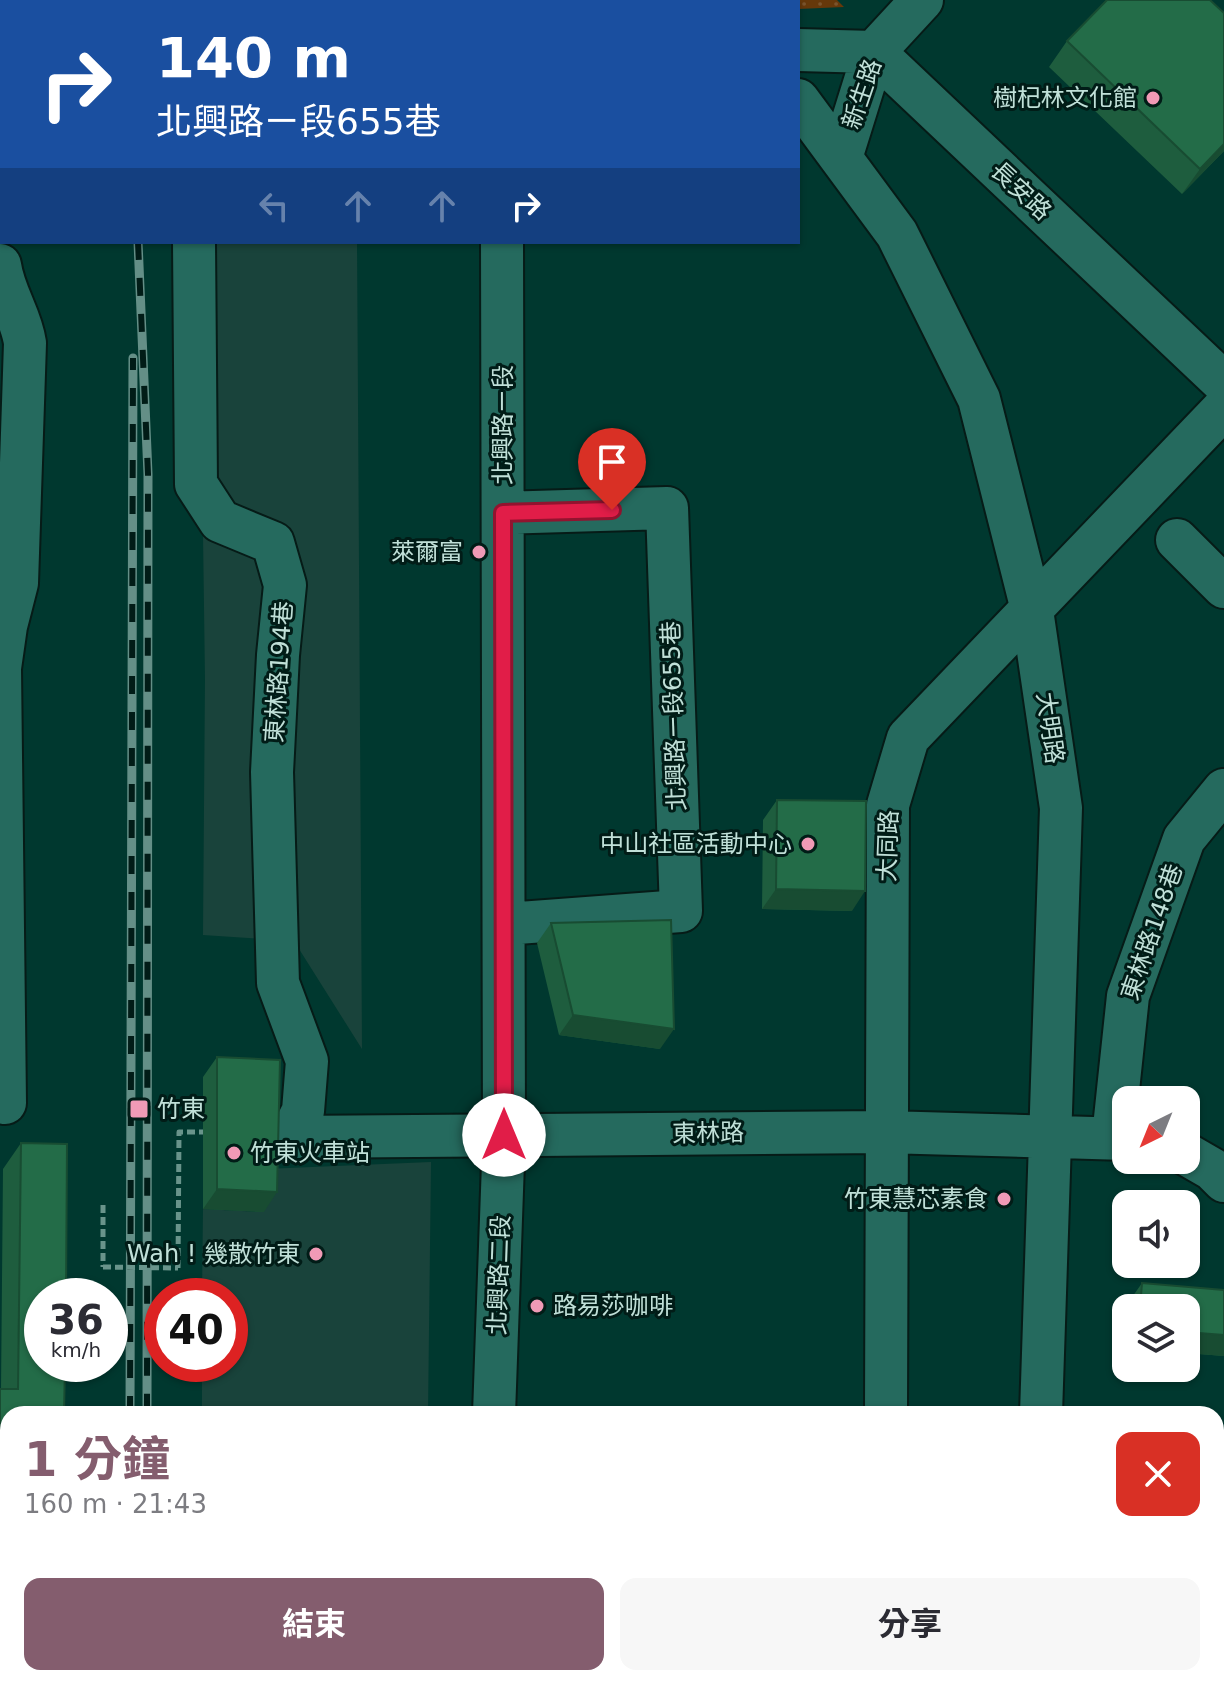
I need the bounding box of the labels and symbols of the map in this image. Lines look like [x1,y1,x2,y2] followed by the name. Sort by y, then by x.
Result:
[837,55,887,133] street label: 新生路
[993,84,1137,112] place label: 樹杞林文化館
[1144,89,1162,107] marker: 樹杞林文化館
[985,156,1057,226] street label: 長安路
[489,365,517,485] street label: 北興路ㄧ段
[578,428,646,510] pin
[391,538,463,566] place label: 萊爾富
[470,543,488,561] marker: 萊爾富
[260,600,298,744] street label: 東林路194巷
[657,621,691,811] street label: 北興路ㄧ段655巷
[1031,690,1069,766] street label: 大明路
[873,810,903,882] street label: 大同路
[600,830,792,858] place label: 中山社區活動中心
[799,835,817,853] marker: 中山社區活動中心
[1116,860,1188,1004] street label: 東林路148巷
[1112,1086,1200,1174] north arrow
[462,1093,546,1177] position arrow
[157,1095,205,1123] place label: 竹東
[128,1098,150,1120] marker: 竹東
[672,1118,744,1148] street label: 東林路
[250,1139,370,1167] place label: 竹東火車站
[225,1144,243,1162] marker: 竹東火車站
[844,1185,988,1213] place label: 竹東慧芯素食
[995,1190,1013,1208] marker: 竹東慧芯素食
[483,1215,515,1335] street label: 北興路二段
[127,1240,300,1268] place label: Wah ! 幾散竹東
[307,1245,325,1263] marker: Wah ! 幾散竹東
[144,1278,248,1382] speed limit sign: 40
[553,1292,673,1320] place label: 路易莎咖啡
[528,1297,546,1315] marker: 路易莎咖啡

